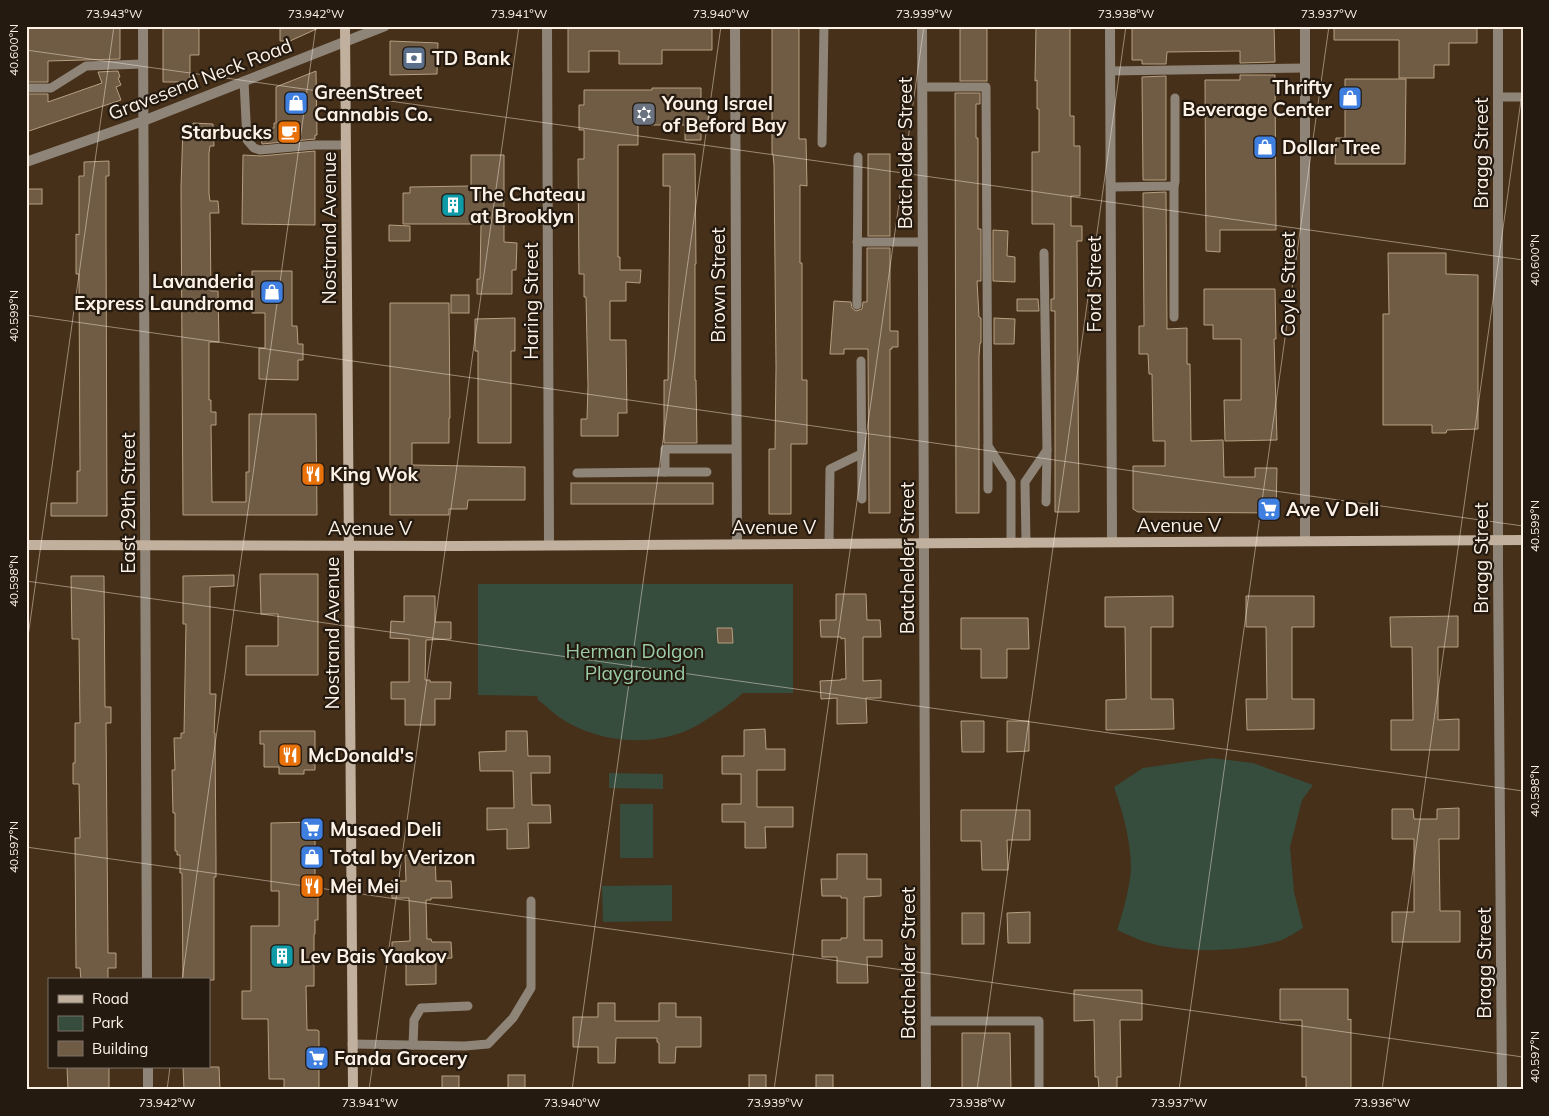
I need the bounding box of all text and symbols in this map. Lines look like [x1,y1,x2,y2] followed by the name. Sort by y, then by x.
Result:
[86,6,142,21] text: 73.943°W
[288,6,344,21] text: 73.942°W
[491,6,547,21] text: 73.941°W
[693,6,749,21] text: 73.940°W
[896,6,952,21] text: 73.939°W
[1098,6,1154,21] text: 73.938°W
[1301,6,1357,21] text: 73.937°W
[6,24,21,76] text: 40.600°N
[105,33,295,125] street label: Gravesend Neck Road
[401,45,427,71] bank icon: TD Bank
[432,46,511,70] place label: TD Bank
[1182,75,1333,121] place label: Thrifty Beverage Center
[893,76,917,229] street label: Batchelder Street
[314,80,433,126] place label: GreenStreet Cannabis Co.
[1337,85,1363,111] shop icon: Thrifty Beverage Center
[283,90,309,116] shop icon: GreenStreet Cannabis Co.
[661,91,787,137] place label: Young Israel of Beford Bay
[1469,97,1493,209] street label: Bragg Street
[631,101,657,127] synagogue icon: Young Israel of Beford Bay
[276,119,302,145] cafe icon: Starbucks
[181,120,272,144] place label: Starbucks
[1252,134,1278,160] shop icon: Dollar Tree
[1282,135,1381,159] place label: Dollar Tree
[317,152,341,304] street label: Nostrand Avenue
[470,182,586,228] place label: The Chateau at Brooklyn
[440,192,466,218] building icon: The Chateau at Brooklyn
[706,227,730,343] street label: Brown Street
[1276,231,1300,337] street label: Coyle Street
[1527,234,1542,286] text: 40.600°N
[1082,235,1106,332] street label: Ford Street
[519,242,543,360] street label: Haring Street
[74,269,254,315] place label: Lavanderia Express Laundroma
[259,279,285,305] shop icon: Lavanderia Express Laundroma
[6,290,21,342] text: 40.599°N
[116,432,140,574] street label: East 29th Street
[300,461,326,487] restaurant icon: King Wok
[330,462,418,486] place label: King Wok
[895,481,919,634] street label: Batchelder Street
[1256,496,1282,522] supermarket icon: Ave V Deli
[1286,497,1379,521] place label: Ave V Deli
[1527,500,1542,552] text: 40.599°N
[1469,502,1493,614] street label: Bragg Street
[1137,513,1222,537] street label: Avenue V
[732,515,817,539] street label: Avenue V
[328,516,413,540] street label: Avenue V
[6,555,21,607] text: 40.598°N
[320,557,344,709] street label: Nostrand Avenue
[566,639,704,685] park label: Herman Dolgon Playground
[277,742,303,768] restaurant icon: McDonald's
[308,743,414,767] place label: McDonald's
[1527,765,1542,817] text: 40.598°N
[299,816,325,842] supermarket icon: Musaed Deli
[330,817,441,841] place label: Musaed Deli
[6,821,21,873] text: 40.597°N
[299,844,325,870] shop icon: Total by Verizon
[330,845,476,869] place label: Total by Verizon
[299,873,325,899] restaurant icon: Mei Mei
[330,874,399,898] place label: Mei Mei
[896,886,920,1039] street label: Batchelder Street
[1472,907,1496,1019] street label: Bragg Street
[269,943,295,969] building icon: Lev Bais Yaakov
[300,944,447,968] place label: Lev Bais Yaakov
[48,978,210,1068] legend
[92,989,129,1008] text: Road
[92,1013,124,1032] text: Park
[1527,1031,1542,1083] text: 40.597°N
[92,1039,148,1058] text: Building
[304,1045,330,1071] supermarket icon: Fanda Grocery
[334,1046,468,1070] place label: Fanda Grocery
[139,1095,195,1110] text: 73.942°W
[342,1095,398,1110] text: 73.941°W
[544,1095,600,1110] text: 73.940°W
[747,1095,803,1110] text: 73.939°W
[949,1095,1005,1110] text: 73.938°W
[1151,1095,1207,1110] text: 73.937°W
[1354,1095,1410,1110] text: 73.936°W

